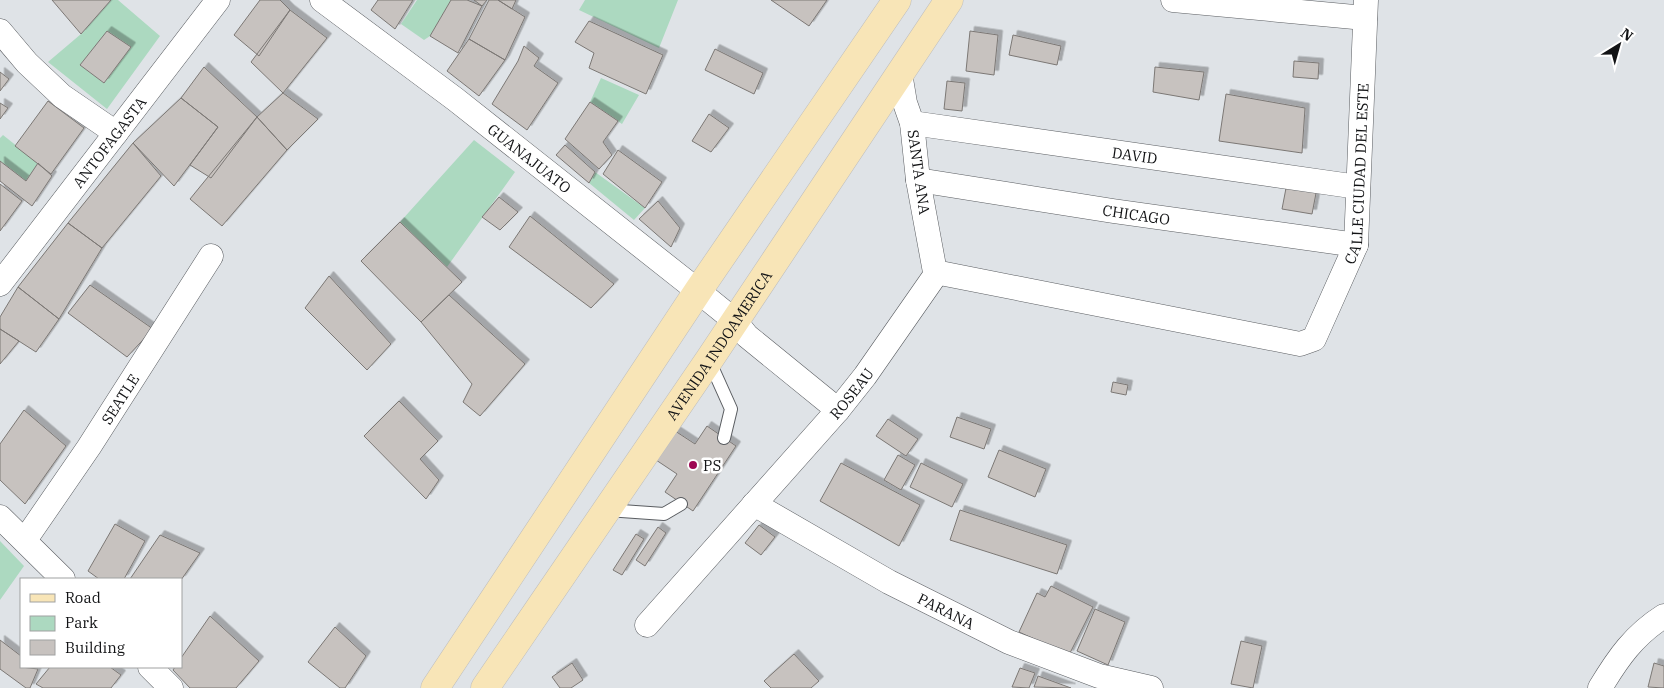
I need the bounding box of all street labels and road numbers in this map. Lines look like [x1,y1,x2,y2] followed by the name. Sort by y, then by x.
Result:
[1339,83,1372,267] street label: CALLE CIUDAD DEL ESTE
[68,92,150,191] street label: ANTOFAGASTA
[484,119,575,197] street label: GUANAJUATO
[904,128,934,216] street label: SANTA ANA
[1111,142,1159,168] street label: DAVID
[1101,200,1171,228] street label: CHICAGO
[662,266,776,423] street label: AVENIDA INDOAMERICA
[825,364,877,423] street label: ROSEAU
[97,370,143,428] street label: SEATLE
[915,588,979,633] street label: PARANA

